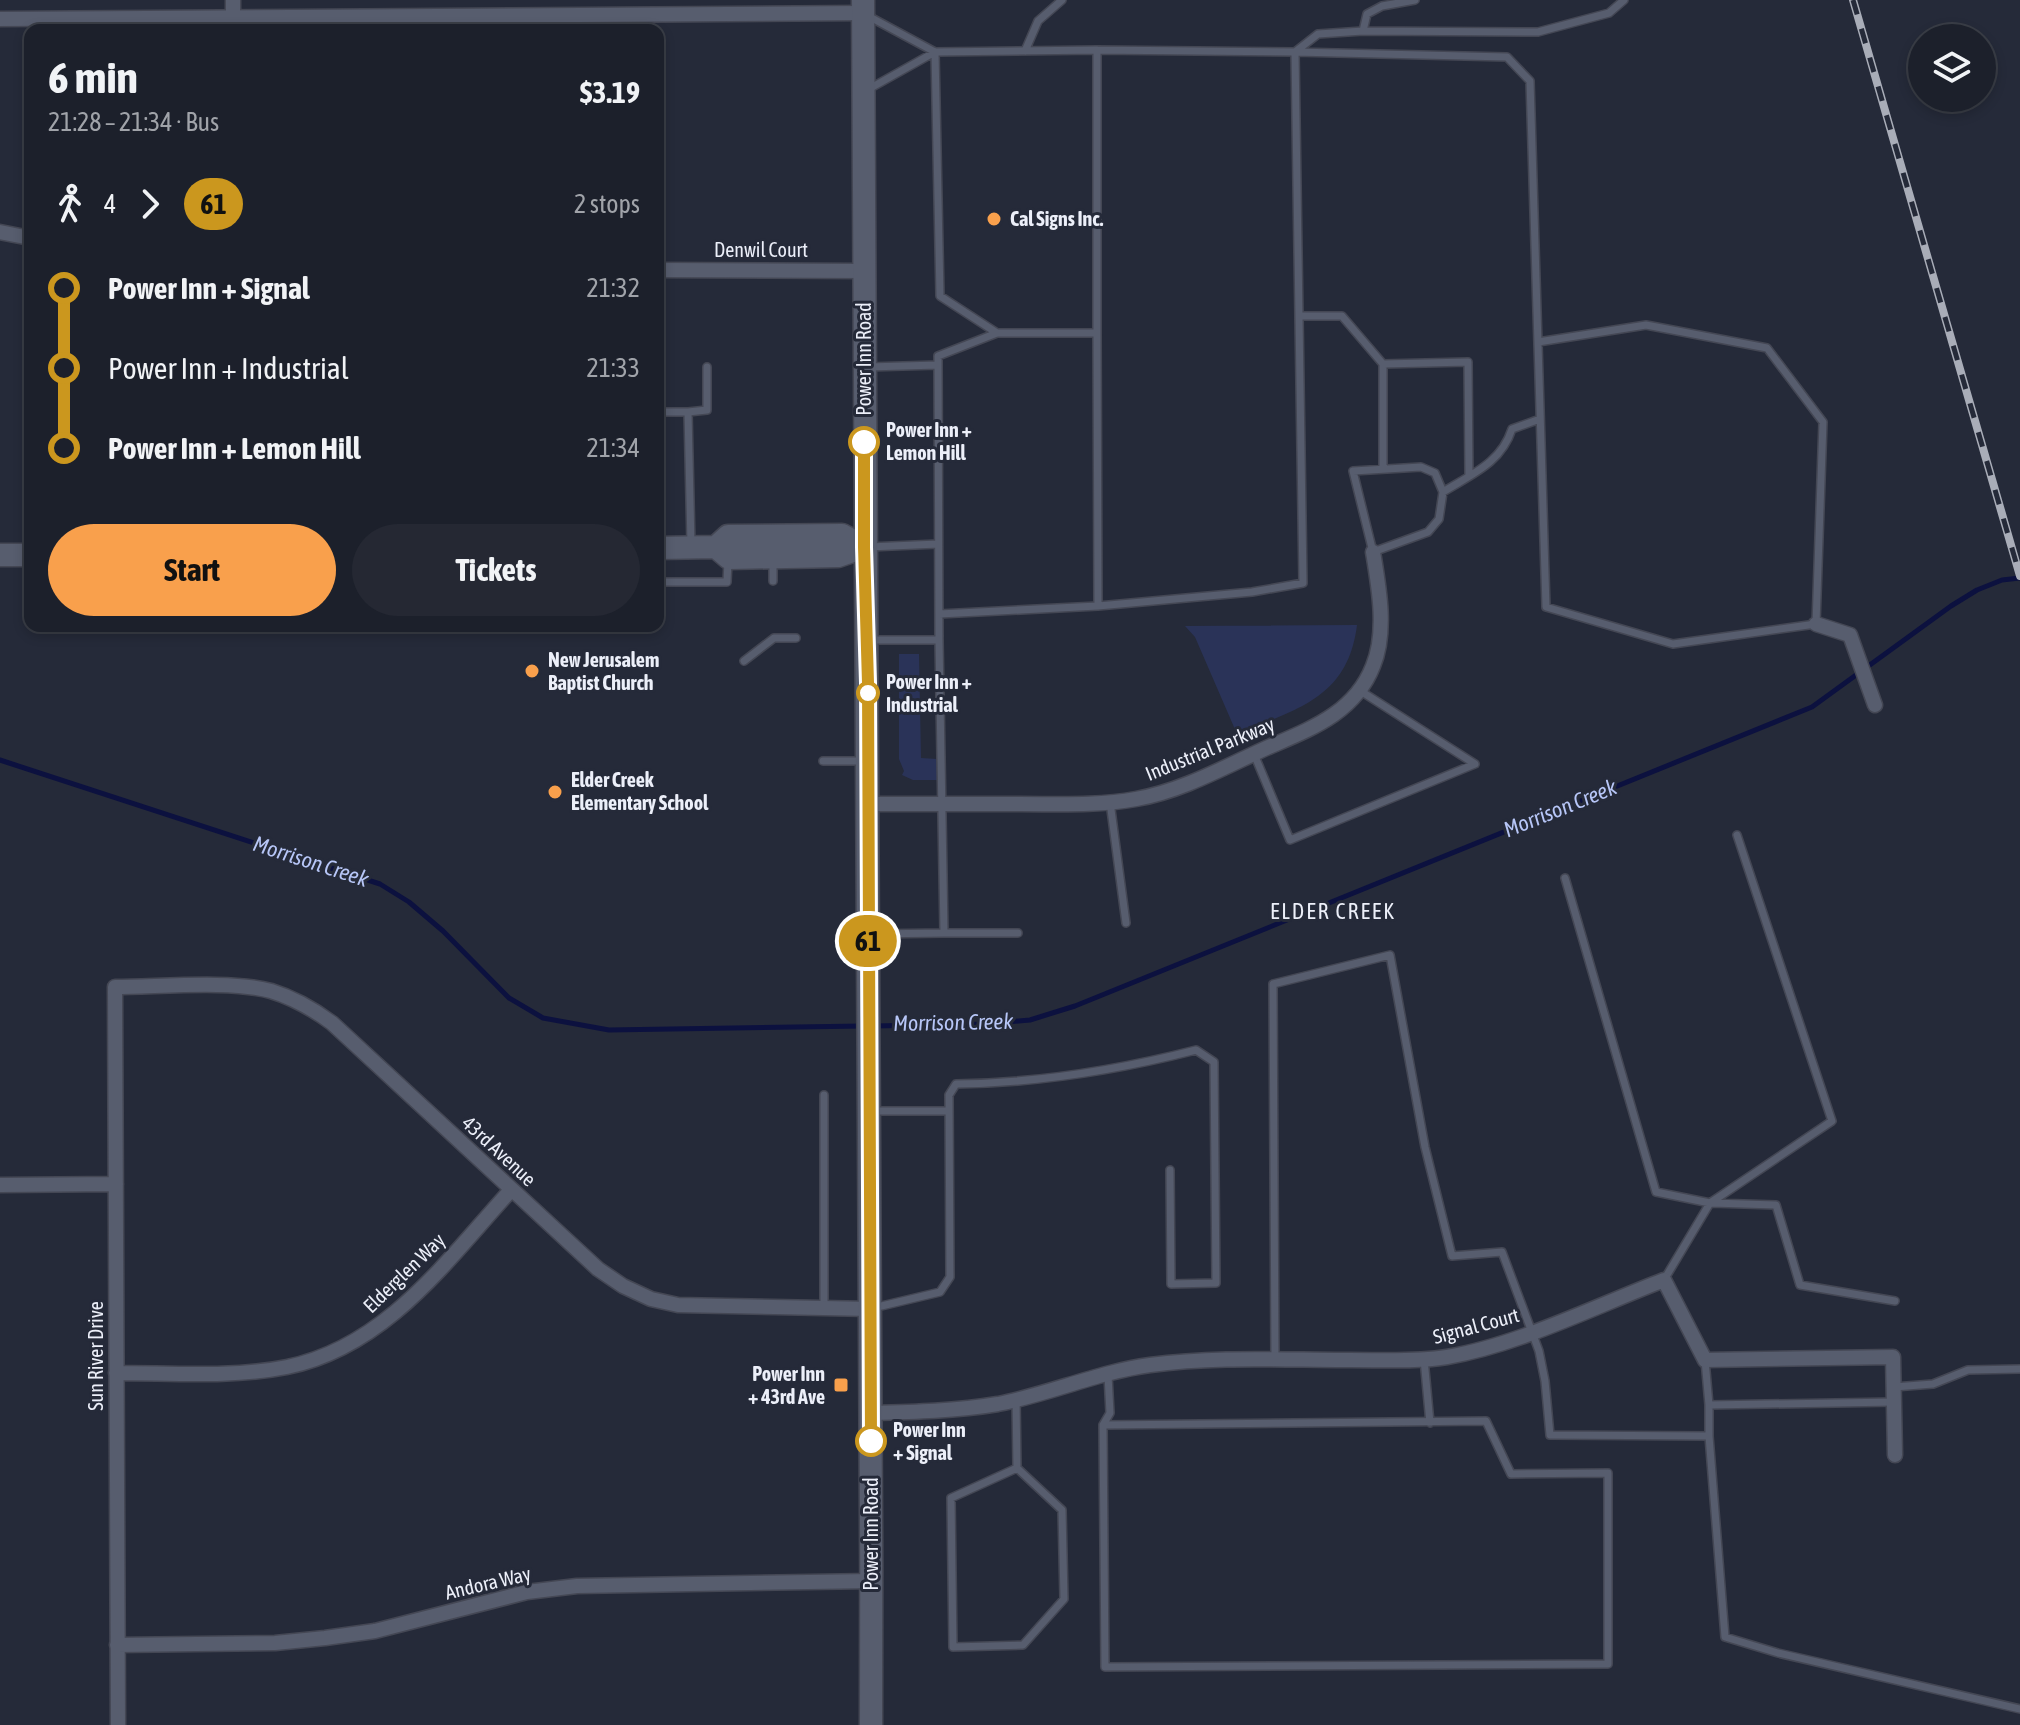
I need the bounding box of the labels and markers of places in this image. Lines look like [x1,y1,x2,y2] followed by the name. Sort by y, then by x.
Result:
[1010,207,1104,230] place label: Cal Signs Inc.
[985,210,1003,228] marker: Cal Signs Inc.
[886,418,972,464] place label: Power Inn + Lemon Hill
[849,427,879,457] marker: Power Inn + Lemon Hill
[548,648,659,694] place label: New Jerusalem Baptist Church
[523,662,541,680] marker: New Jerusalem Baptist Church
[886,670,972,716] place label: Power Inn + Industrial
[857,682,879,704] marker: Power Inn + Industrial
[571,768,709,814] place label: Elder Creek Elementary School
[546,783,564,801] marker: Elder Creek Elementary School
[748,1362,825,1408] place label: Power Inn + 43rd Ave
[832,1376,850,1394] marker: Power Inn + 43rd Ave
[893,1418,966,1464] place label: Power Inn + Signal
[856,1426,886,1456] marker: Power Inn + Signal

